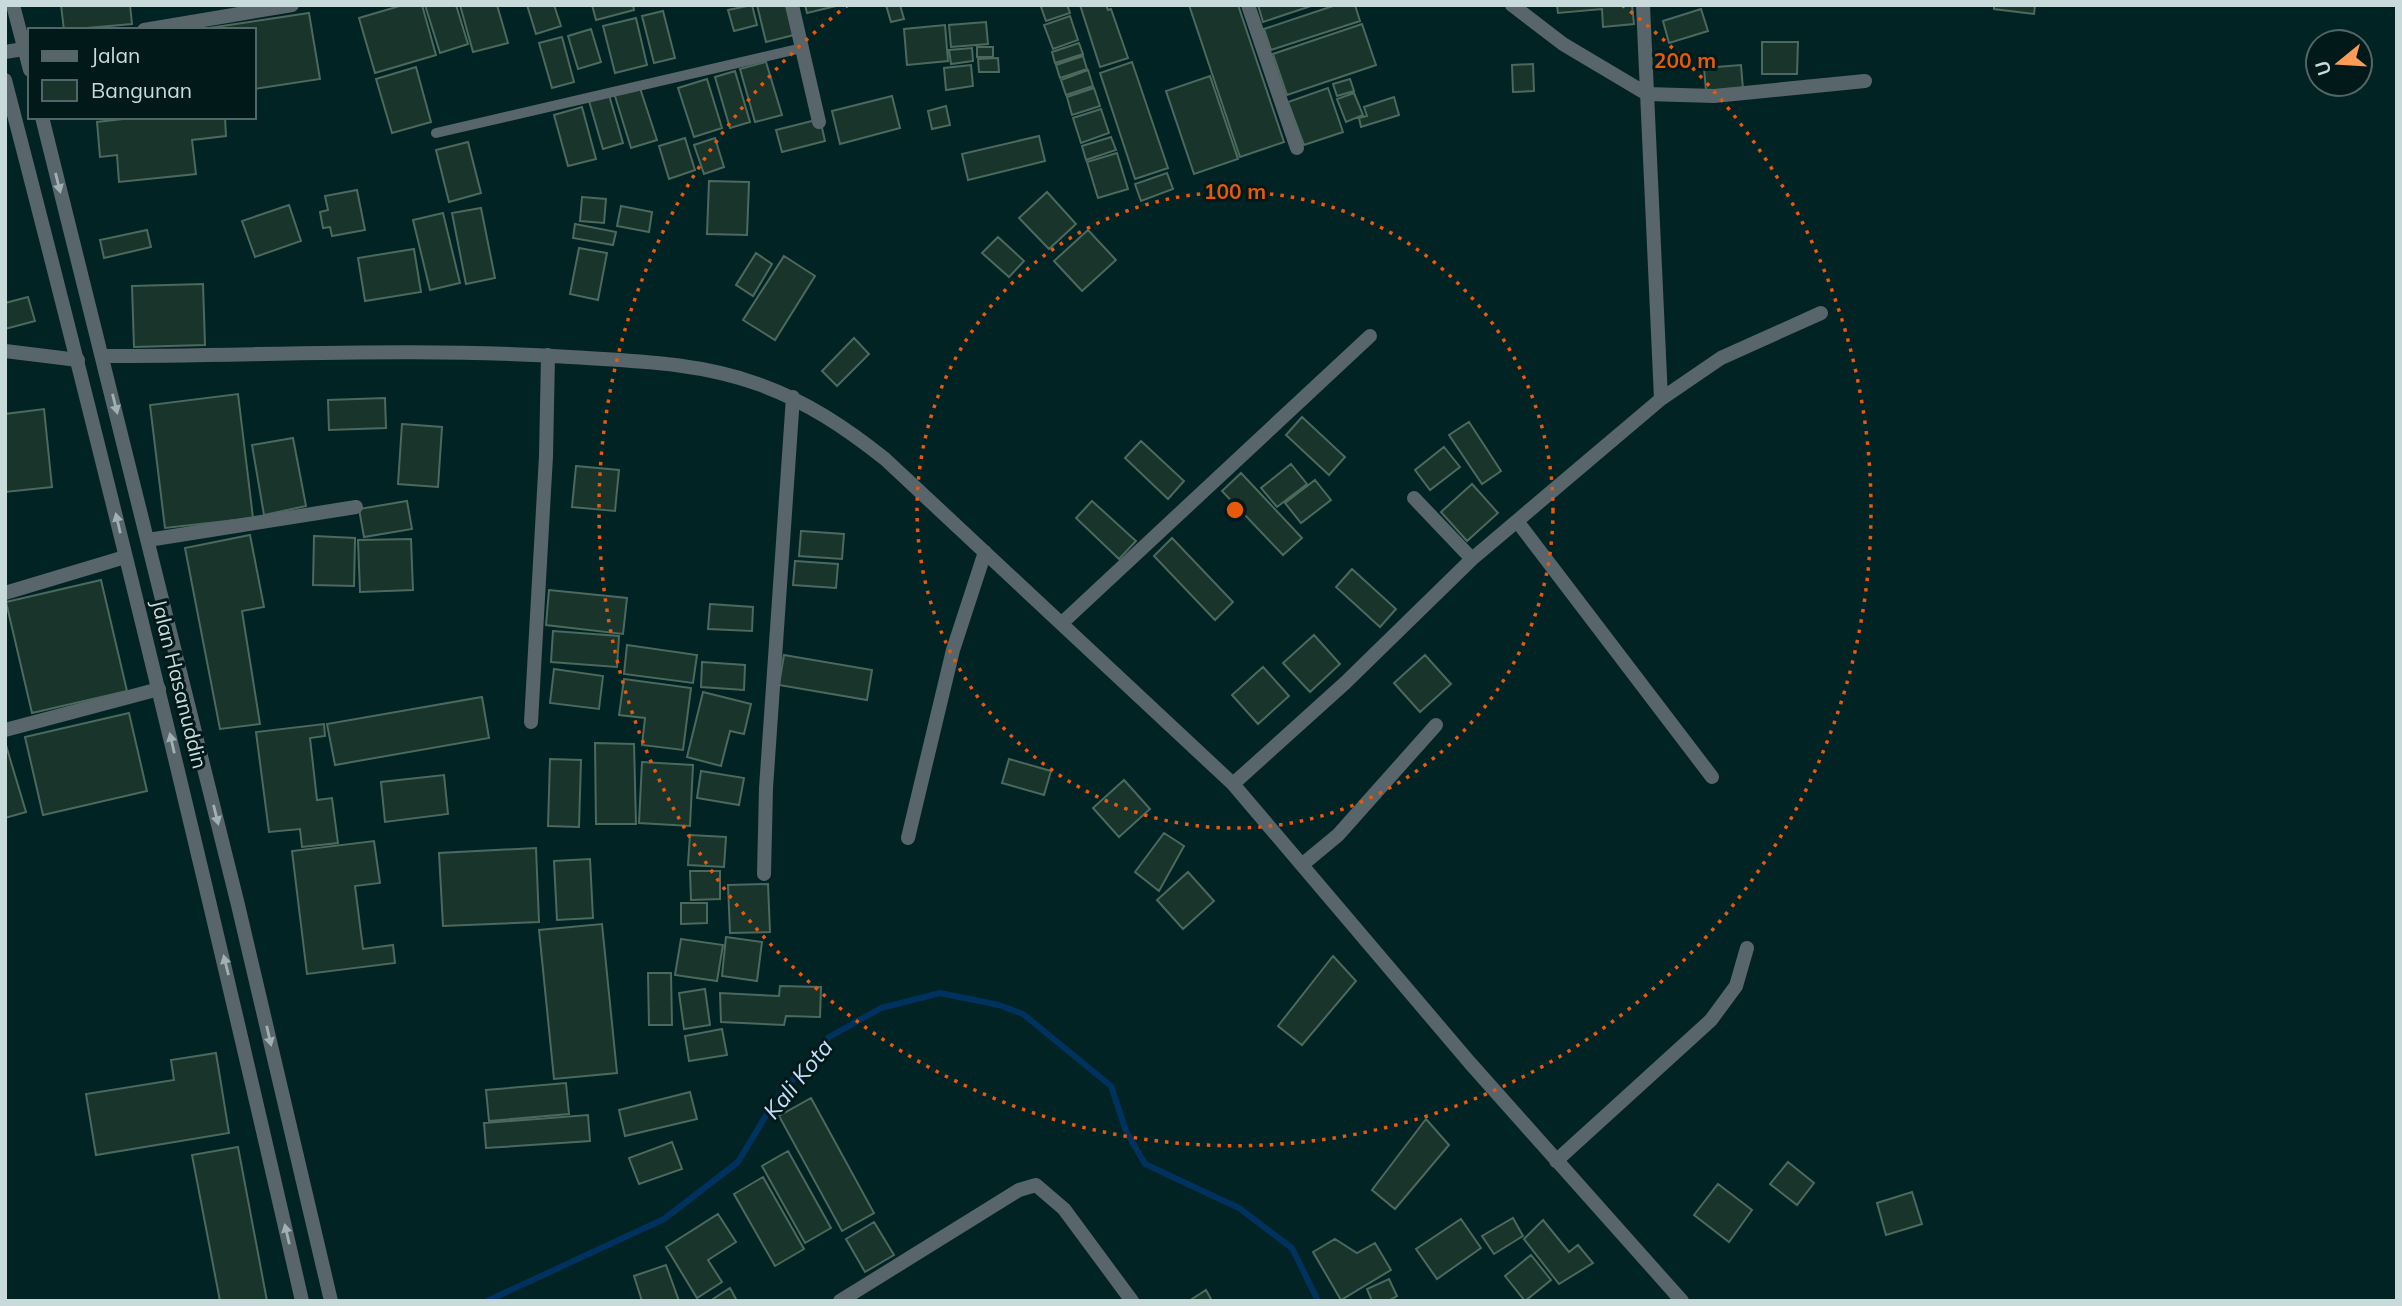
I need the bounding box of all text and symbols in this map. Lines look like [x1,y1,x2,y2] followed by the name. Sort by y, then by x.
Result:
[28,28,256,119] legend
[2304,28,2374,98] north arrow
[91,42,140,68] text: Jalan
[1654,47,1716,73] text: 200 m
[2309,58,2336,79] text: U
[91,77,192,103] text: Bangunan
[53,173,64,195] one-way arrow
[1204,178,1266,204] text: 100 m
[110,393,121,415] one-way arrow
[1223,498,1247,522] centre of rings
[112,512,123,534] one-way arrow
[146,596,214,771] street label: Jalan Hasanuddin
[166,732,177,754] one-way arrow
[211,804,222,826] one-way arrow
[220,954,231,976] one-way arrow
[264,1025,275,1047] one-way arrow
[757,1033,839,1125] water label: Kali Kota
[281,1223,292,1245] one-way arrow

